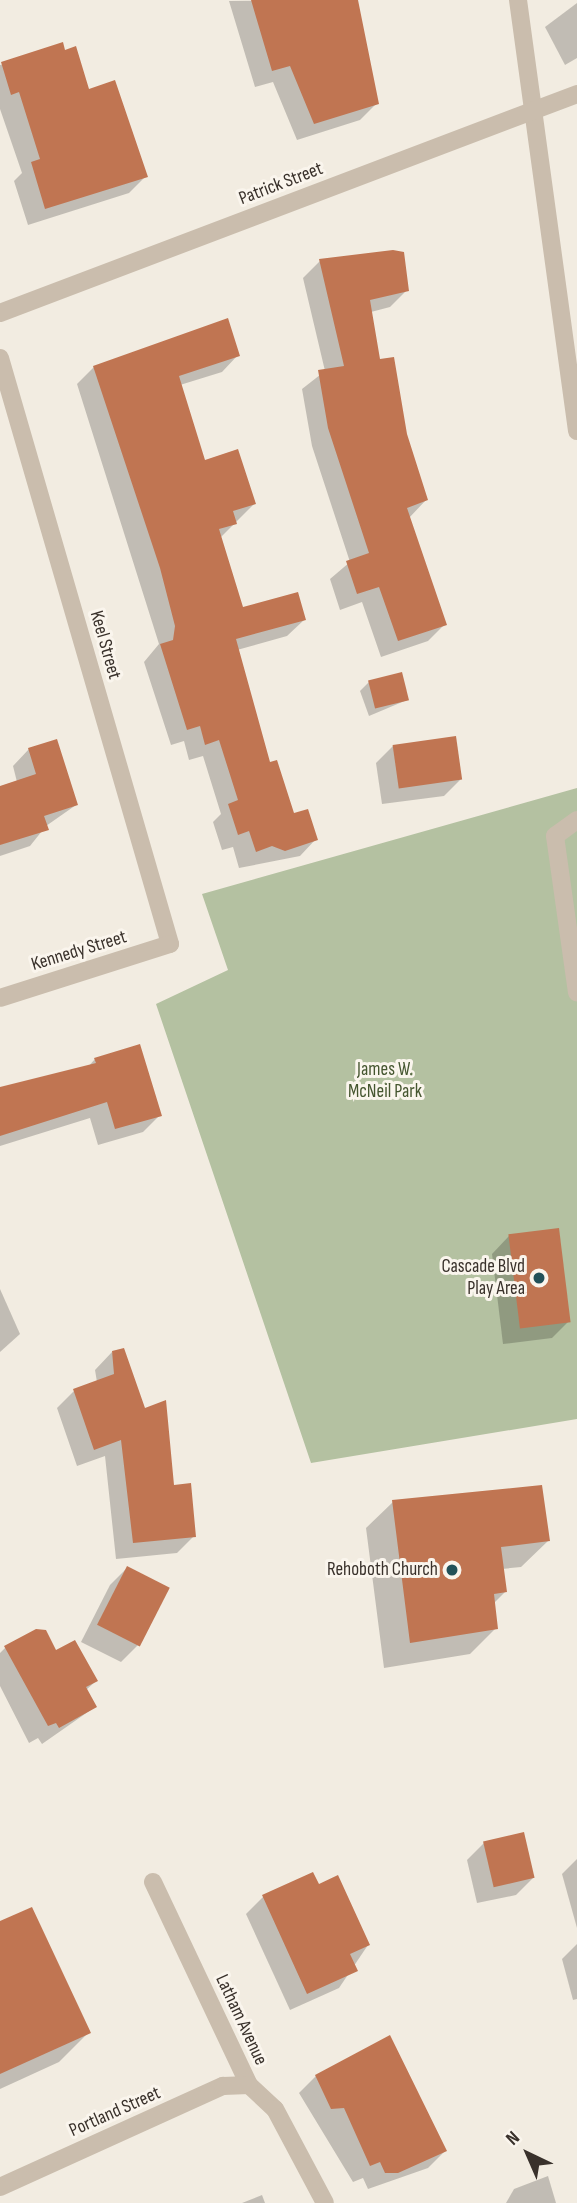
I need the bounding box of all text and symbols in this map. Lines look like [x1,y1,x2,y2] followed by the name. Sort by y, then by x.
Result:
[236,158,326,210] street label: Patrick Street
[84,608,126,682] street label: Keel Street
[29,926,129,976] street label: Kennedy Street
[348,1059,422,1103] park label: James W. McNeil Park
[442,1256,525,1300] place label: Cascade Blvd Play Area
[531,1270,547,1286] marker: Cascade Blvd Play Area
[327,1559,438,1581] place label: Rehoboth Church
[444,1562,460,1578] marker: Rehoboth Church
[210,1971,272,2069] street label: Latham Avenue
[66,2082,164,2142] street label: Portland Street
[493,2119,563,2189] north arrow
[501,2127,525,2150] text: N

